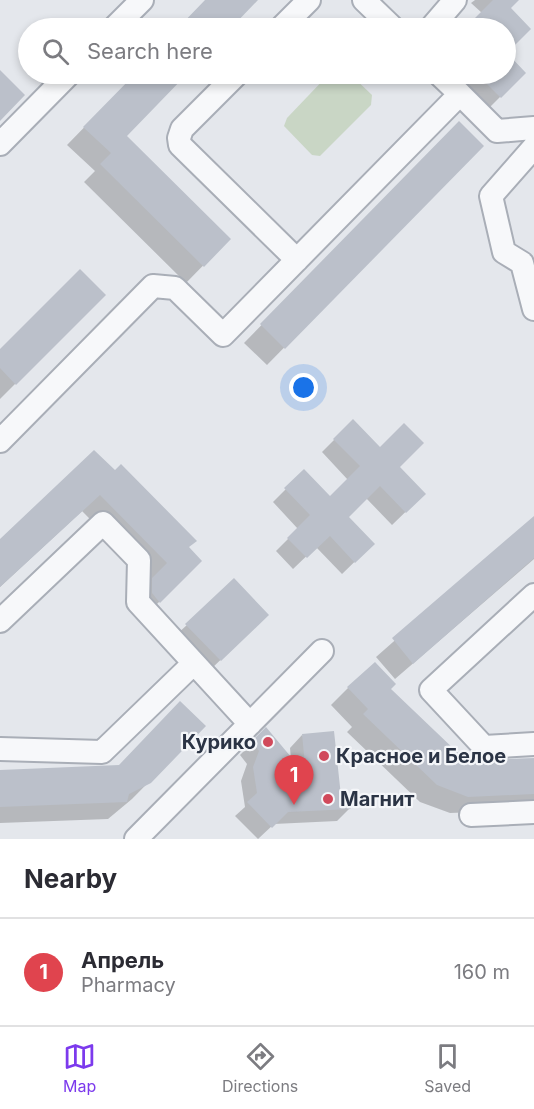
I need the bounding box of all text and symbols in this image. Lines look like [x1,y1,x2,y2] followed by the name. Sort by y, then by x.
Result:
[18,18,516,84] search box
[39,35,72,68] icon: search
[87,38,213,64] text: Search here
[289,373,318,402] your location
[182,730,256,754] place label: Курико
[261,735,275,749] marker: Курико
[336,744,506,768] place label: Красное и Белое
[317,749,331,763] marker: Красное и Белое
[274,756,314,805] pin: 1
[340,787,415,811] place label: Магнит
[321,792,335,806] marker: Магнит
[24,863,117,894] text: Nearby
[81,947,164,973] text: Апрель
[39,960,48,984] text: 1
[454,960,510,984] text: 160 m
[81,973,176,997] text: Pharmacy
[63,1040,96,1096] tab: Map
[222,1040,298,1096] tab: Directions
[424,1040,471,1096] tab: Saved

